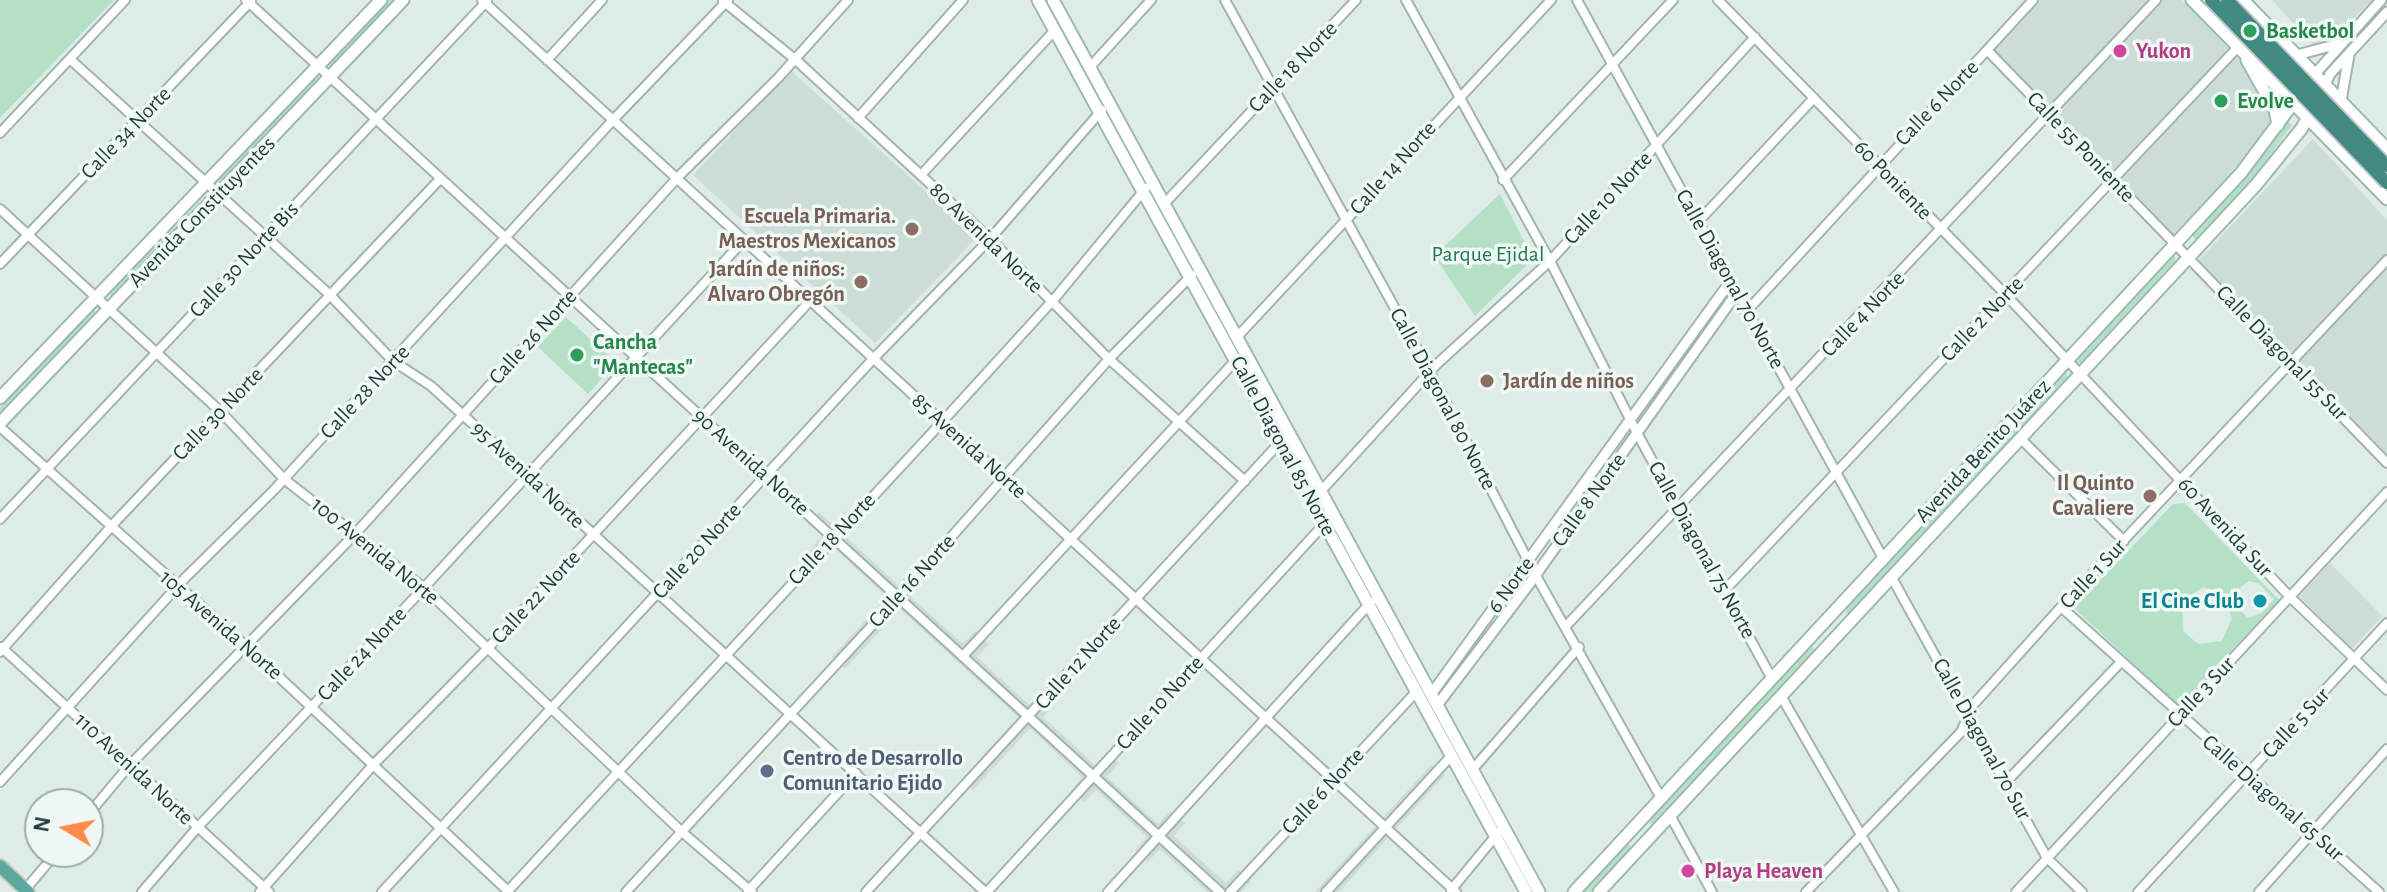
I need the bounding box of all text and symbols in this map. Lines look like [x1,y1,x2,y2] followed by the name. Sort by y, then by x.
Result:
[1243,16,1343,118] street label: Calle 18 Norte
[2266,18,2354,44] place label: Basketbol
[2241,22,2259,40] marker: Basketbol
[2136,38,2191,64] place label: Yukon
[2111,42,2129,60] marker: Yukon
[1890,55,1984,151] street label: Calle 6 Norte
[75,81,177,185] street label: Calle 34 Norte
[2021,86,2141,208] street label: Calle 55 Poniente
[2237,88,2294,114] place label: Evolve
[2212,92,2230,110] marker: Evolve
[1344,116,1442,220] street label: Calle 14 Norte
[123,131,281,293] street label: Avenida Constituyentes
[1848,134,1938,226] street label: 60 Poniente
[1558,146,1658,250] street label: Calle 10 Norte
[924,177,1048,299] street label: 80 Avenida Norte
[1670,185,1790,373] street label: Calle Diagonal 70 Norte
[184,197,304,323] street label: Calle 30 Norte Bis
[718,203,896,254] place label: Escuela Primaria. Maestros Mexicanos
[903,220,921,238] marker: Escuela Primaria. Maestros Mexicanos
[1432,241,1544,267] park label: Parque Ejidal
[707,256,845,308] place label: Jardín de niños: Alvaro Obregón
[1815,265,1911,363] street label: Calle 4 Norte
[1935,271,2029,367] street label: Calle 2 Norte
[852,273,870,291] marker: Jardín de niños: Alvaro Obregón
[2211,280,2353,426] street label: Calle Diagonal 55 Sur
[483,284,583,390] street label: Calle 26 Norte
[1384,303,1502,495] street label: Calle Diagonal 80 Norte
[593,329,693,380] place label: Cancha "Mantecas"
[315,339,415,445] street label: Calle 28 Norte
[568,346,586,364] marker: Cancha "Mantecas"
[1224,351,1342,541] street label: Calle Diagonal 85 Norte
[167,362,269,466] street label: Calle 30 Norte
[1503,368,1634,394] place label: Jardín de niños
[1478,372,1496,390] marker: Jardín de niños
[1910,374,2056,528] street label: Avenida Benito Juárez
[906,387,1032,505] street label: 85 Avenida Norte
[687,403,815,521] street label: 90 Avenida Norte
[466,416,590,534] street label: 95 Avenida Norte
[1546,448,1632,552] street label: Calle 8 Norte
[1642,457,1762,643] street label: Calle Diagonal 75 Norte
[2052,470,2134,522] place label: Il Quinto Cavaliere
[2172,471,2278,583] street label: 60 Avenida Sur
[782,487,882,591] street label: Calle 18 Norte
[2141,487,2159,505] marker: Il Quinto Cavaliere
[306,491,444,611] street label: 100 Avenida Norte
[647,497,747,605] street label: Calle 20 Norte
[863,529,961,633] street label: Calle 16 Norte
[2054,534,2132,614] street label: Calle 1 Sur
[486,544,586,650] street label: Calle 22 Norte
[1482,552,1540,618] street label: 6 Norte
[154,564,288,686] street label: 105 Avenida Norte
[2141,588,2244,614] place label: El Cine Club
[2251,592,2269,610] marker: El Cine Club
[312,601,412,707] street label: Calle 24 Norte
[1029,611,1127,715] street label: Calle 12 Norte
[1111,650,1209,756] street label: Calle 10 Norte
[2162,651,2240,733] street label: Calle 3 Sur
[1927,654,2037,824] street label: Calle Diagonal 70 Sur
[2256,682,2336,764] street label: Calle 5 Sur
[69,707,199,831] street label: 110 Avenida Norte
[2197,729,2349,867] street label: Calle Diagonal 65 Sur
[1276,742,1370,840] street label: Calle 6 Norte
[783,745,963,796] place label: Centro de Desarrollo Comunitario Ejido
[758,762,776,780] marker: Centro de Desarrollo Comunitario Ejido
[24,788,104,868] north arrow
[30,815,54,834] text: N
[1704,858,1823,884] place label: Playa Heaven
[1679,862,1697,880] marker: Playa Heaven

